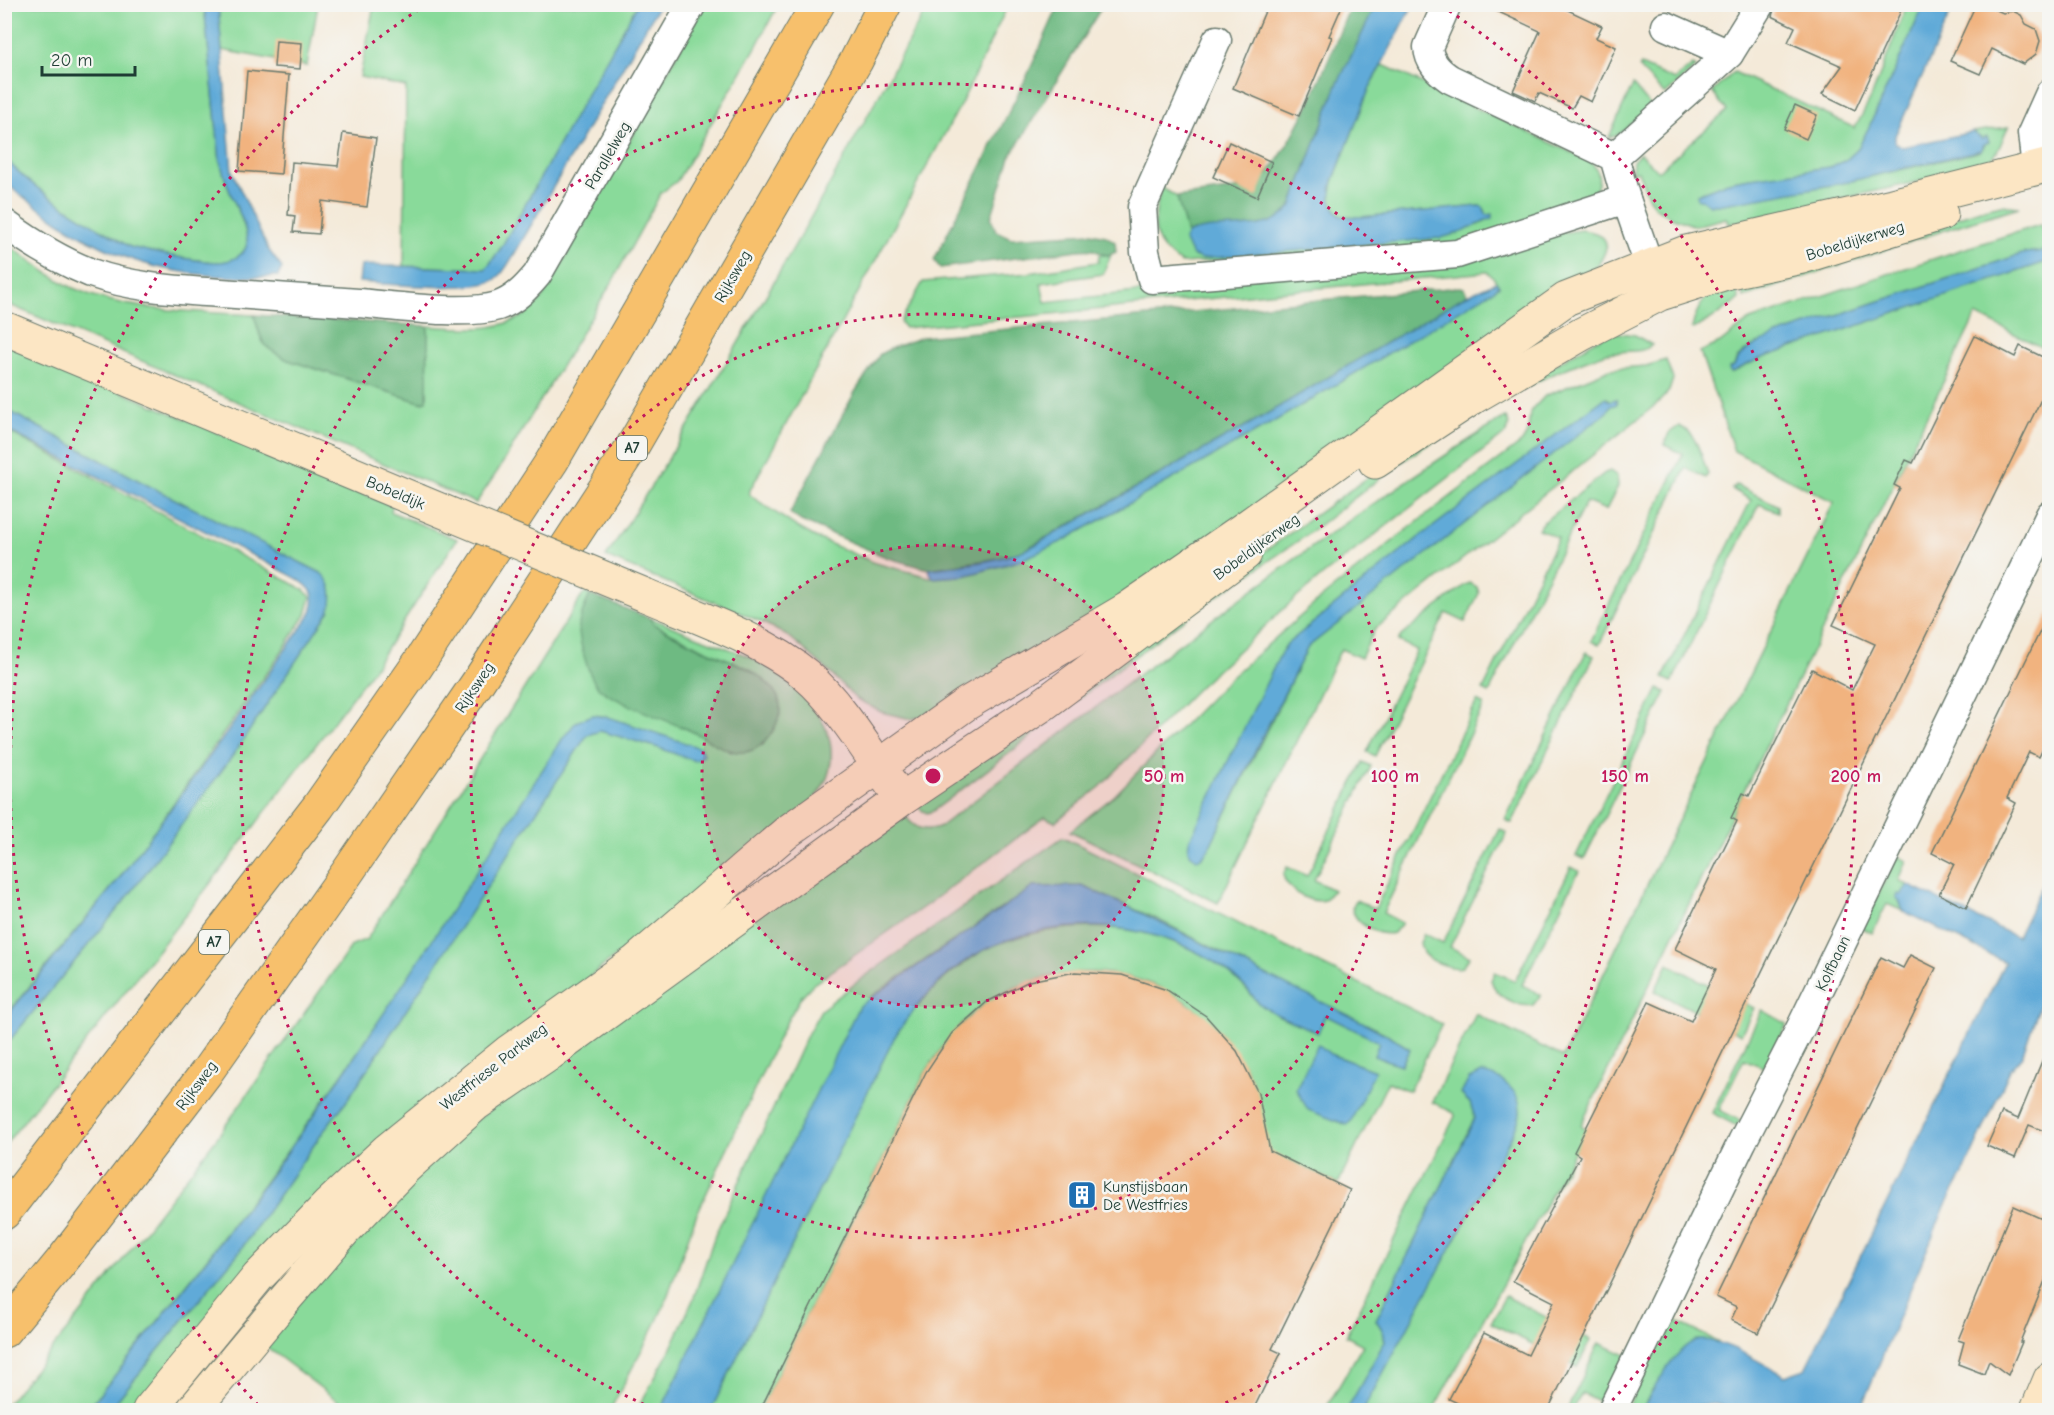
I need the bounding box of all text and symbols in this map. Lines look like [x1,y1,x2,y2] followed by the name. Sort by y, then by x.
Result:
[42,39,135,77] scale bar
[51,50,92,71] text: 20 m
[581,118,634,193] street label: Parallelweg
[1804,217,1907,264] street label: Bobeldijkerweg
[711,247,755,306] street label: Rijksweg
[617,436,647,460] road number: A7
[364,473,428,513] street label: Bobeldijk
[1210,510,1303,584] street label: Bobeldijkerweg
[451,659,498,716] street label: Rijksweg
[923,766,943,786] centre of rings
[1144,766,1184,787] text: 50 m
[1371,766,1419,787] text: 100 m
[1601,766,1649,787] text: 150 m
[1831,766,1881,787] text: 200 m
[199,930,229,954] road number: A7
[1812,933,1854,994] street label: Kolfbaan
[437,1019,551,1114] street label: Westfriese Parkweg
[172,1057,221,1114] street label: Rijksweg
[1103,1178,1188,1214] place label: Kunstijsbaan De Westfries
[1066,1179,1098,1211] building icon: Kunstijsbaan De Westfries

